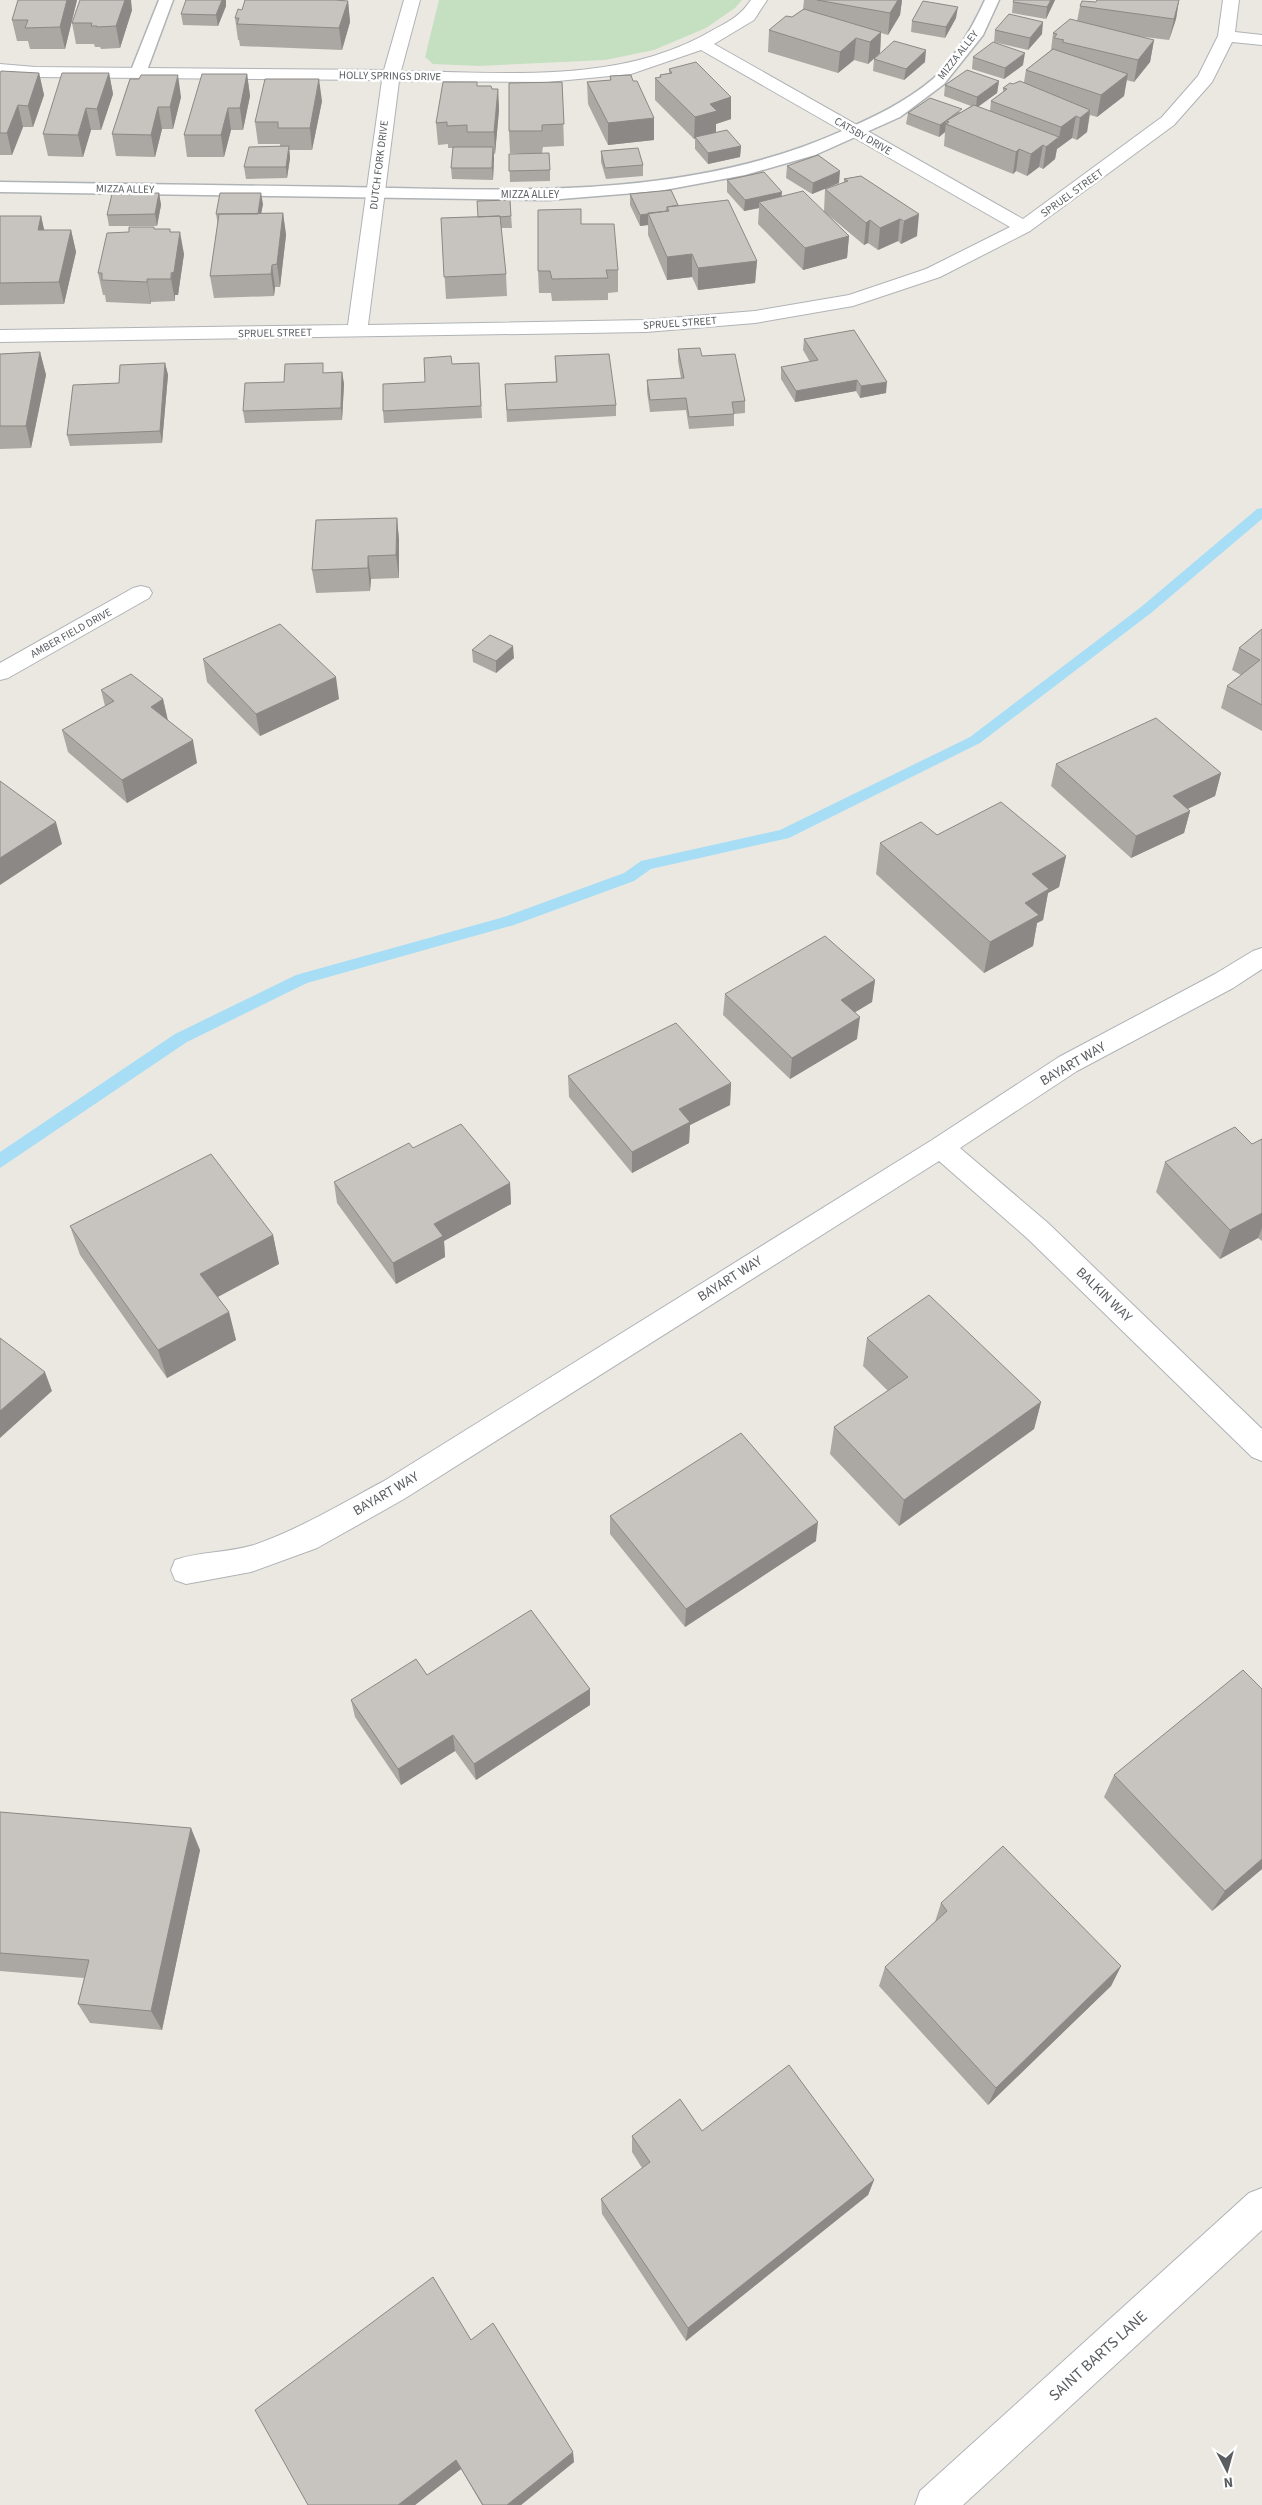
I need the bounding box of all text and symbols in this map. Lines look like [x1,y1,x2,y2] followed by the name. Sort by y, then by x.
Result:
[934,27,982,83] street label: MIZZA ALLEY
[339,68,442,84] street label: HOLLY SPRINGS DRIVE
[831,113,895,159] street label: CATSBY DRIVE
[366,119,392,211] street label: DUTCH FORK DRIVE
[1038,165,1106,221] street label: SPRUEL STREET
[96,181,155,197] street label: MIZZA ALLEY
[501,187,560,202] street label: MIZZA ALLEY
[643,313,718,333] street label: SPRUEL STREET
[238,325,312,341] street label: SPRUEL STREET
[28,604,114,662] street label: AMBER FIELD DRIVE
[1036,1037,1110,1091] street label: BAYART WAY
[694,1251,766,1307] street label: BAYART WAY
[1071,1263,1137,1327] street label: BALKIN WAY
[349,1467,423,1521] street label: BAYART WAY
[1044,2306,1152,2406] street label: SAINT BARTS LANE
[1202,2445,1252,2495] north arrow
[1223,2472,1234,2492] text: N

